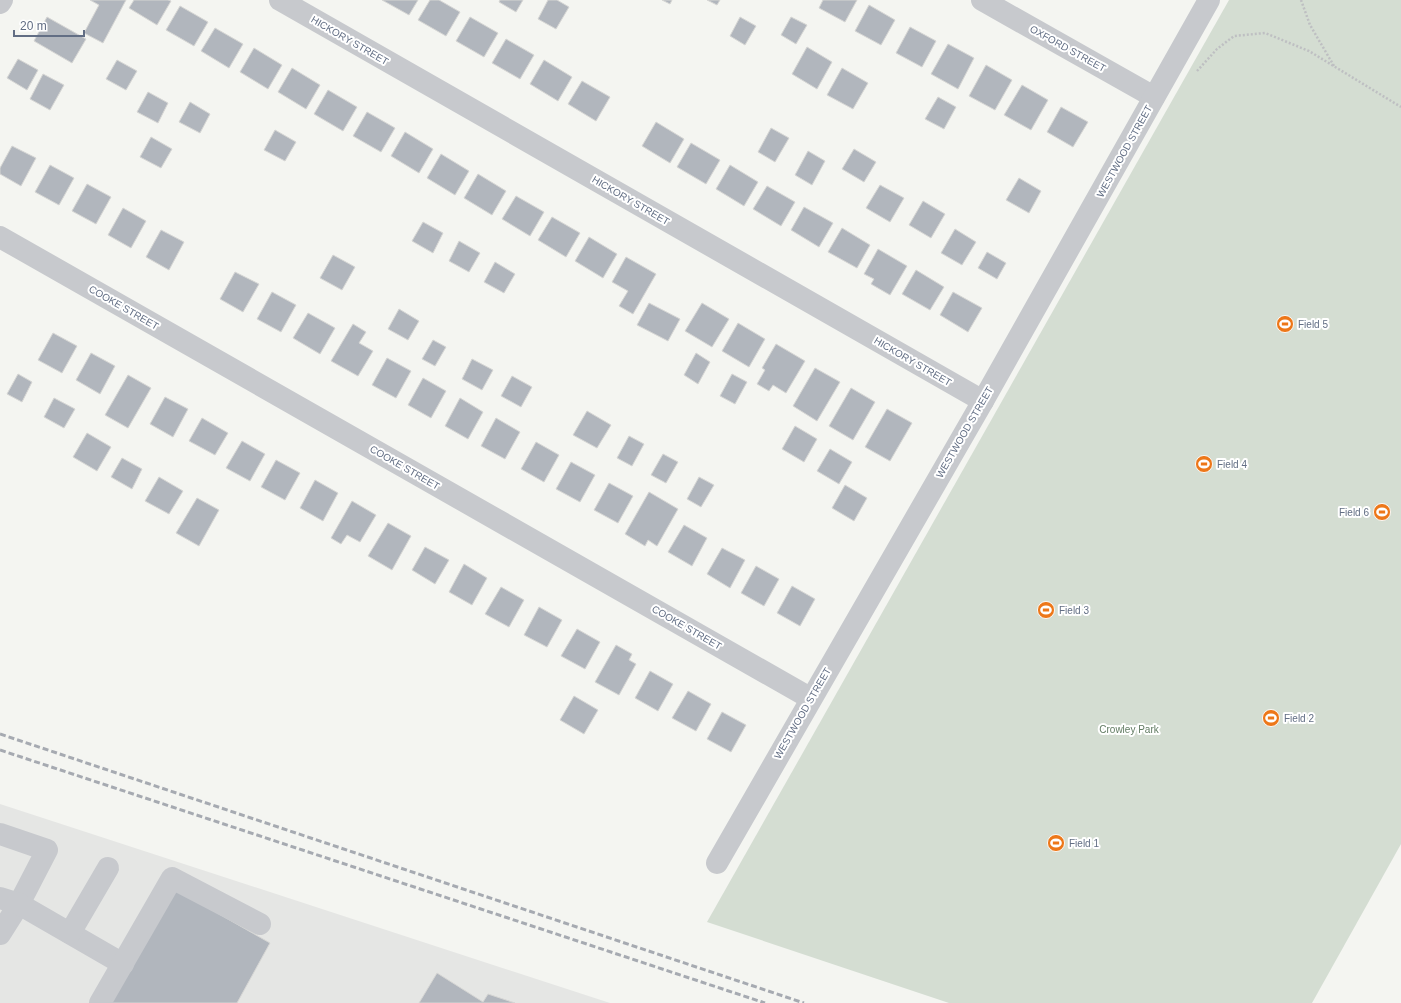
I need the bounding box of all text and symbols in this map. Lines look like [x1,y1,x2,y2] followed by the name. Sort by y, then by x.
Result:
[14,12,84,38] scale bar
[309,14,390,67] street label: HICKORY STREET
[20,19,47,33] text: 20 m
[1028,23,1108,74] street label: OXFORD STREET
[1095,103,1154,199] street label: WESTWOOD STREET
[590,174,671,227] street label: HICKORY STREET
[87,283,160,332] street label: COOKE STREET
[1275,314,1295,334] sports icon: Field 5
[1298,319,1328,330] place label: Field 5
[872,335,953,388] street label: HICKORY STREET
[934,385,995,480] street label: WESTWOOD STREET
[368,443,441,492] street label: COOKE STREET
[1194,454,1214,474] sports icon: Field 4
[1217,459,1247,470] place label: Field 4
[1372,502,1392,522] sports icon: Field 6
[1339,507,1369,518] place label: Field 6
[1036,600,1056,620] sports icon: Field 3
[650,603,723,652] street label: COOKE STREET
[1059,605,1089,616] place label: Field 3
[772,666,833,761] street label: WESTWOOD STREET
[1261,708,1281,728] sports icon: Field 2
[1284,713,1314,724] place label: Field 2
[1099,724,1160,735] park label: Crowley Park
[1046,833,1066,853] sports icon: Field 1
[1069,838,1099,849] place label: Field 1

